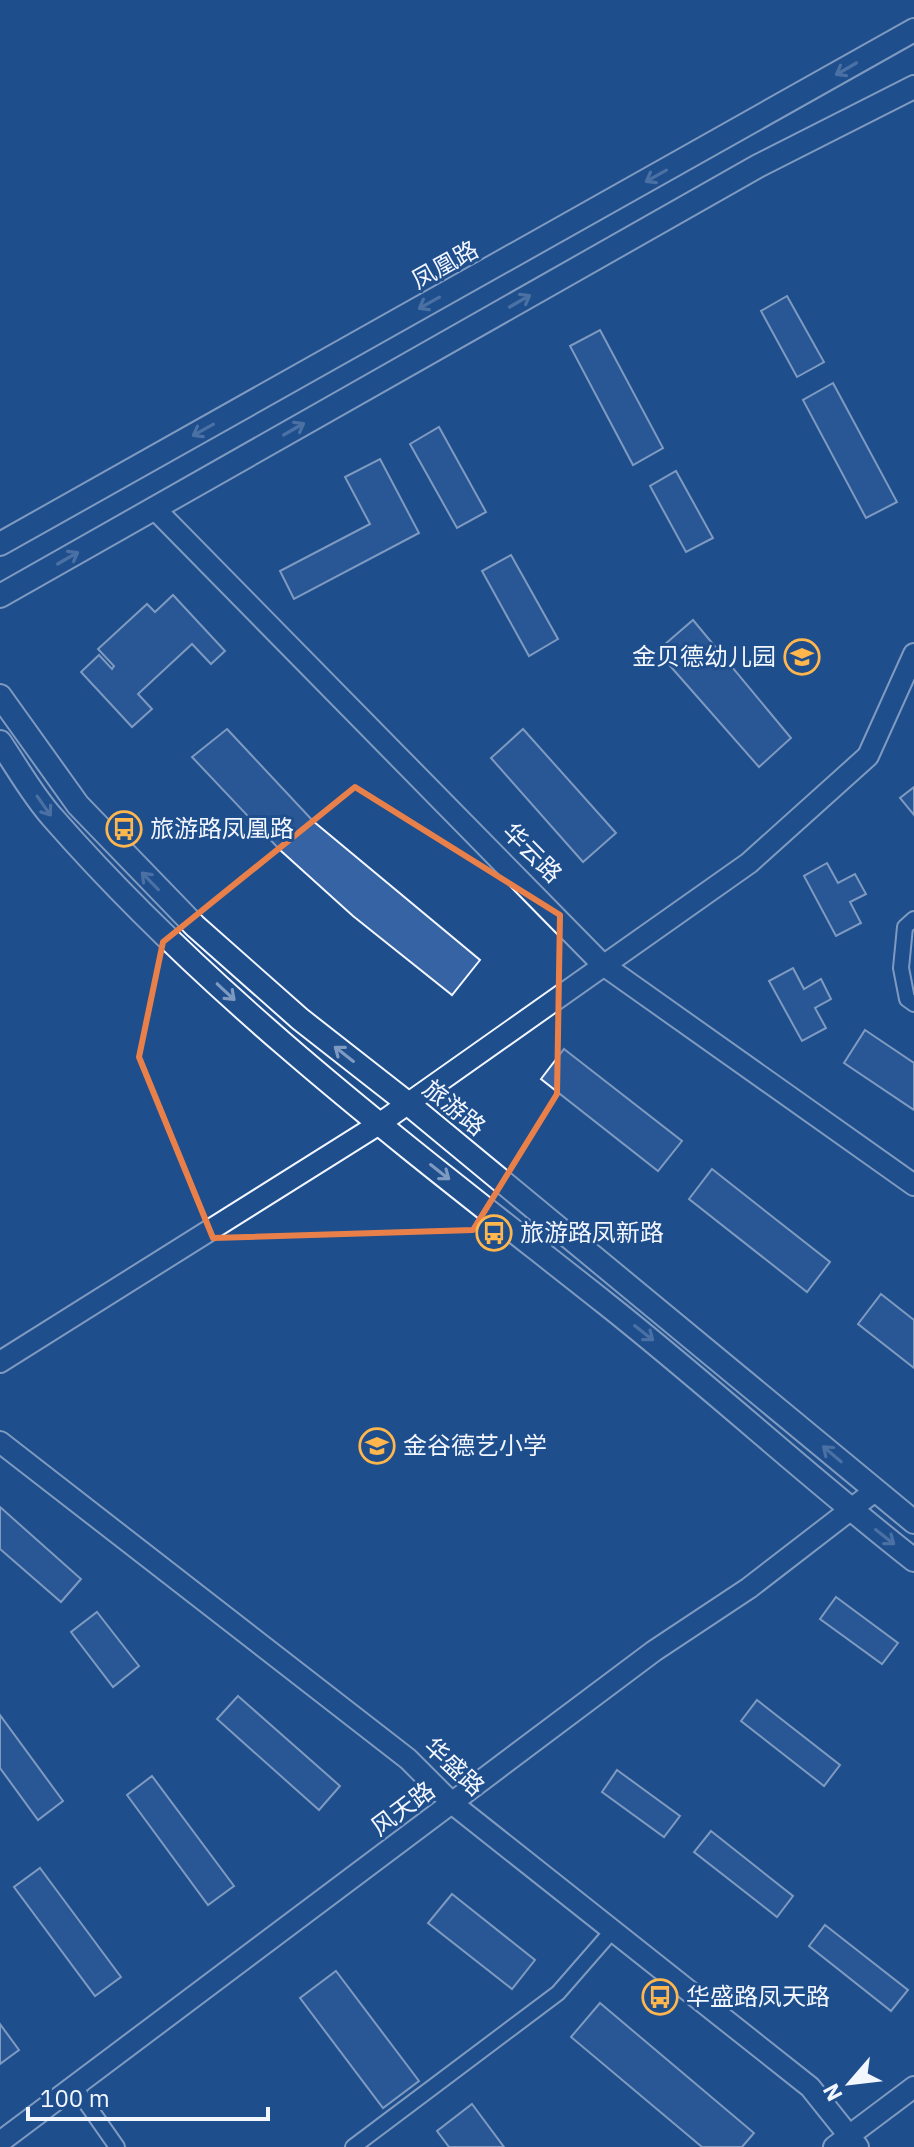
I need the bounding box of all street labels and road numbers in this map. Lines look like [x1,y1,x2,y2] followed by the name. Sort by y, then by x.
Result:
[405,233,484,296] street label: 凤凰路
[496,816,569,889] street label: 华云路
[417,1072,493,1142] street label: 旅游路
[417,1730,492,1803] street label: 华盛路
[364,1774,441,1843] street label: 风天路

